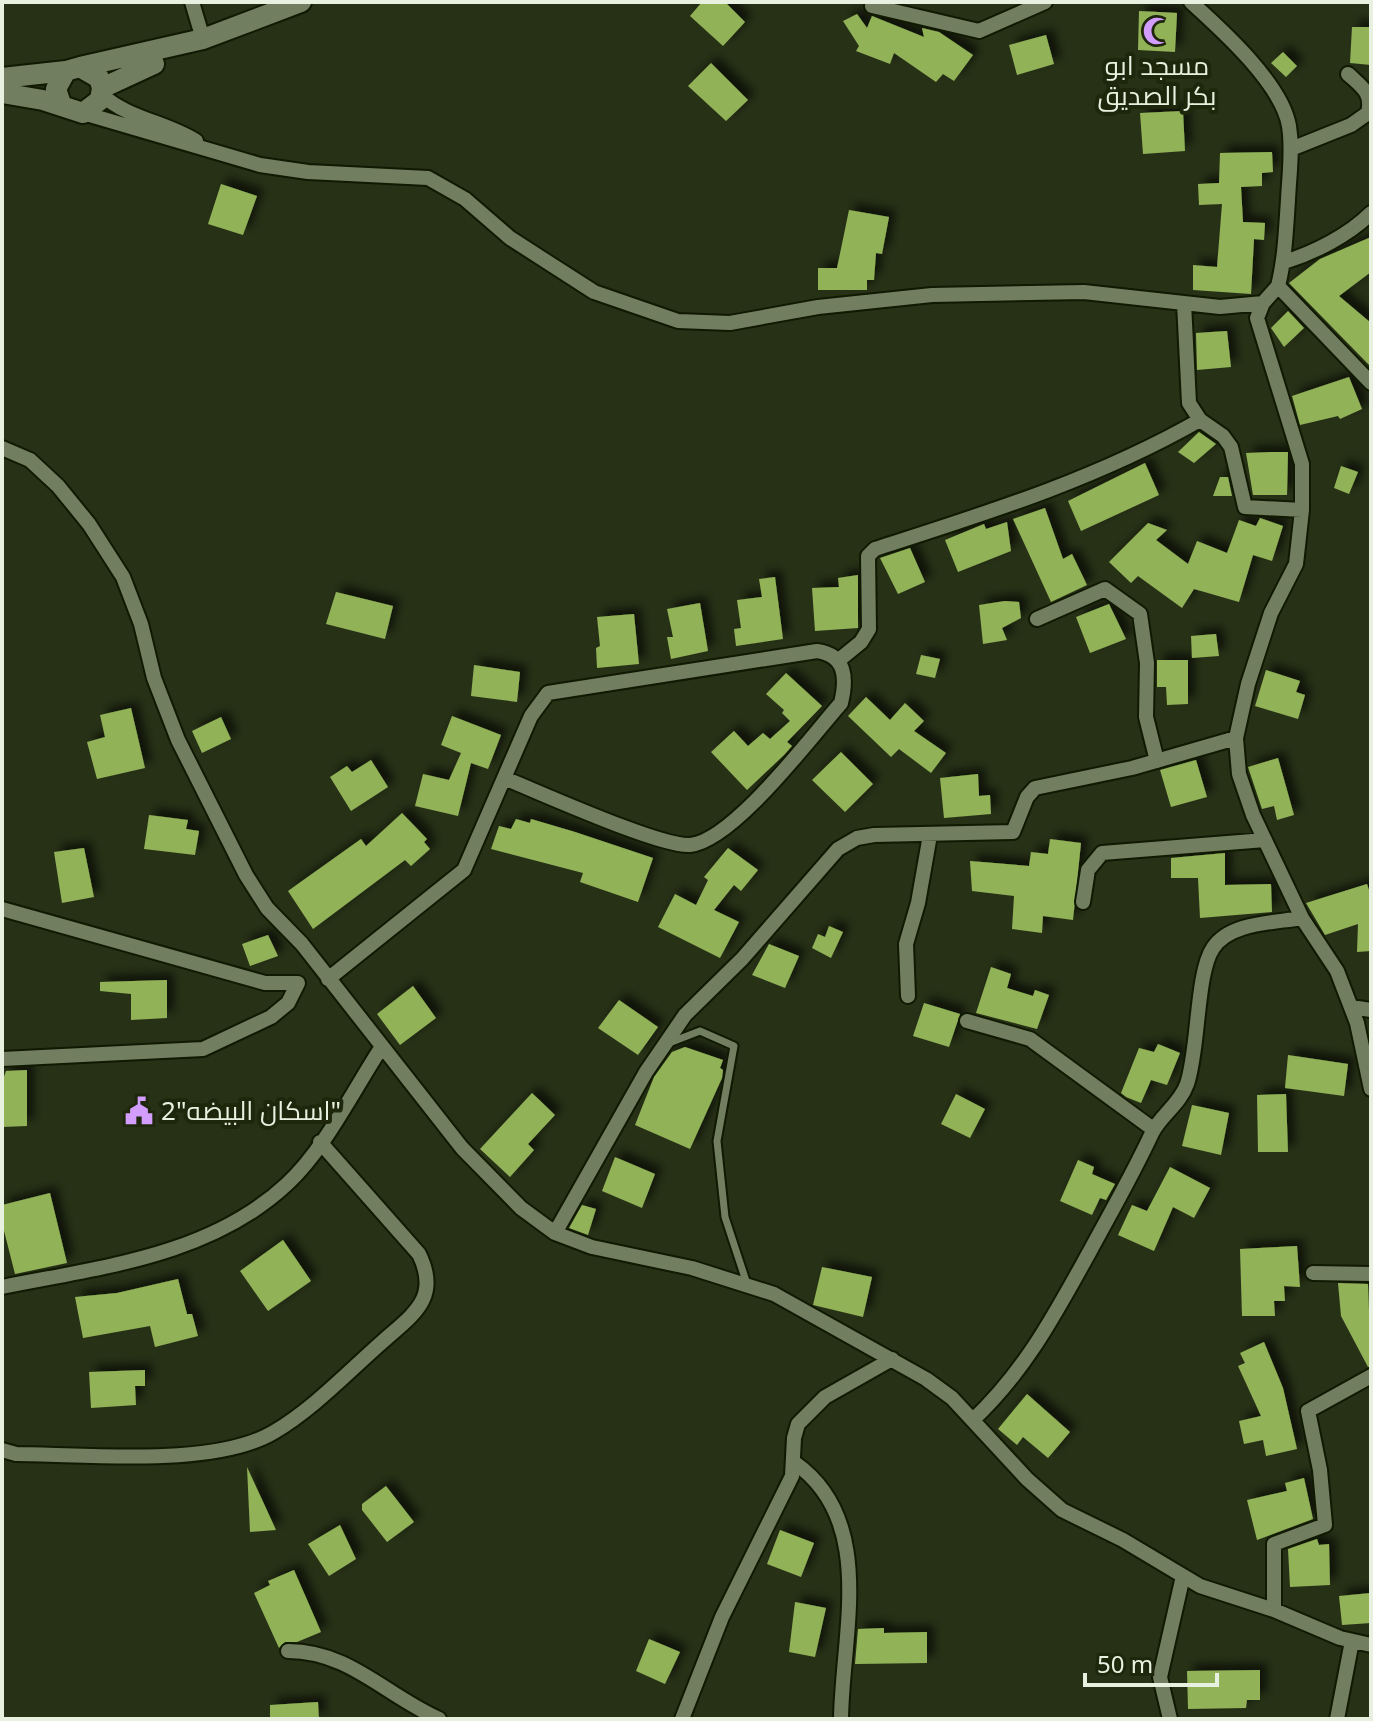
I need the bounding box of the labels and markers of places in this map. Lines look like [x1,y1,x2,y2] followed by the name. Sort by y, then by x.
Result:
[1142,16,1172,46] mosque icon: مسجد ابو بكر الصديق
[1097,47,1217,113] place label: مسجد ابو بكر الصديق
[161,1092,341,1128] place label: اسكان البيضه"2"
[124,1096,154,1126] public building icon: اسكان البيضه"2"

